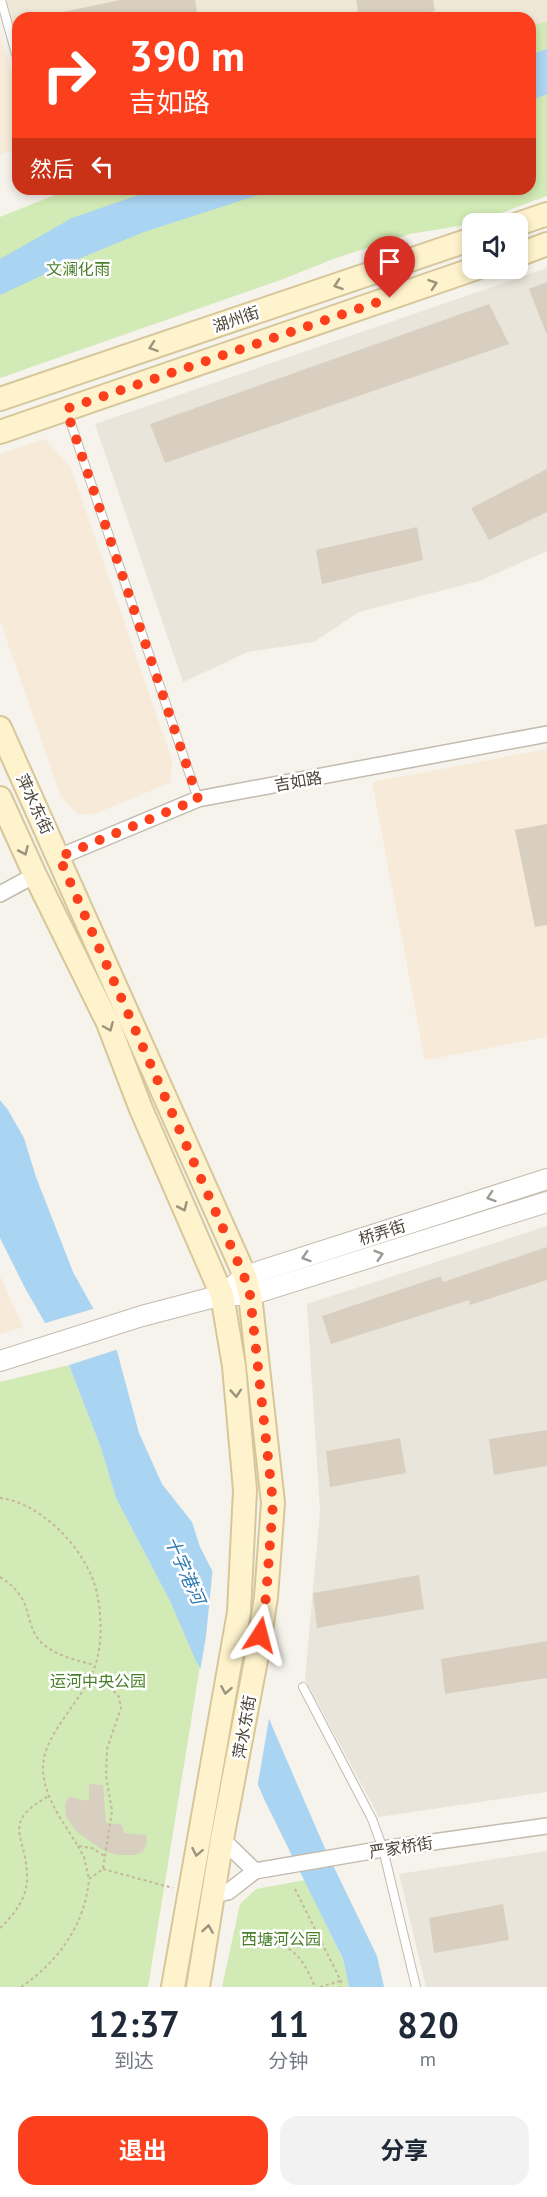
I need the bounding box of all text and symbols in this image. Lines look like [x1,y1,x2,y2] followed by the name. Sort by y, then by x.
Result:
[129,28,245,83] text: 390 m
[30,36,108,114] icon: right
[129,85,210,119] text: 吉如路
[86,150,119,183] icon: left
[30,155,74,183] text: 然后
[462,213,528,279] map controls
[462,213,528,279] button: sound
[364,236,415,298] pin
[373,245,406,278] icon: arrive
[46,259,110,279] park label: 文澜化雨
[333,277,343,290] one-way arrow
[427,278,438,291] one-way arrow
[210,302,262,336] street label: 湖州街
[148,340,159,353] one-way arrow
[273,767,323,795] street label: 吉如路
[12,771,58,837] street label: 萍水东街
[17,845,29,856] one-way arrow
[102,1020,114,1031] one-way arrow
[486,1190,497,1202] one-way arrow
[176,1200,188,1211] one-way arrow
[356,1215,408,1249] street label: 桥弄街
[301,1249,312,1262] one-way arrow
[373,1249,384,1262] one-way arrow
[229,1388,242,1397] one-way arrow
[160,1532,211,1610] water label: 十字港河
[228,1603,292,1667] position arrow
[50,1671,146,1691] park label: 运河中央公园
[220,1684,233,1694] one-way arrow
[229,1694,259,1760] street label: 萍水东街
[368,1832,434,1862] street label: 严家桥街
[191,1847,204,1857] one-way arrow
[201,1925,213,1934] one-way arrow
[241,1929,321,1949] park label: 西塘河公园
[88,2000,180,2047] text: 12:37
[268,2000,309,2047] text: 11
[397,2001,459,2048] text: 820
[420,2046,436,2072] text: m
[114,2048,154,2074] text: 到达
[269,2048,309,2074] text: 分钟
[18,2116,268,2185] button: 退出
[280,2116,529,2185] button: 分享

